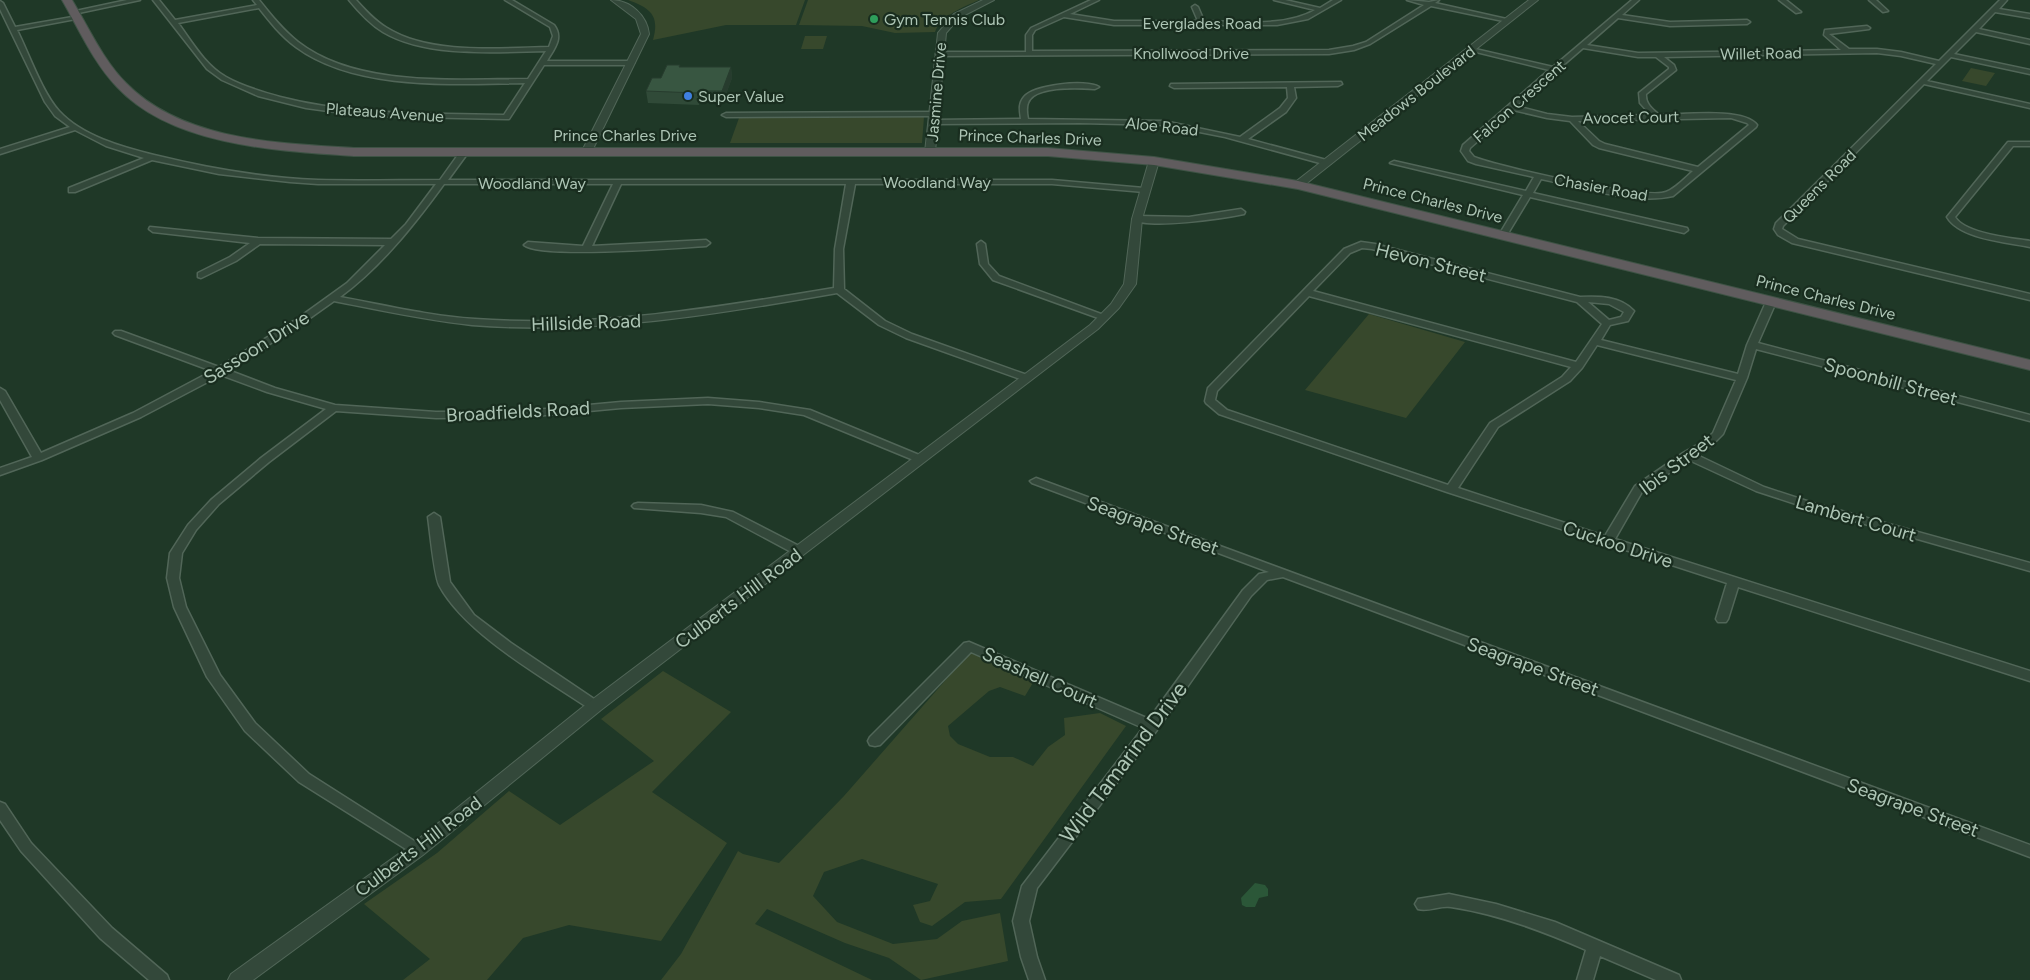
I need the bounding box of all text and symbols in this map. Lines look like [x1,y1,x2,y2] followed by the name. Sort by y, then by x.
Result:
[884,10,1005,29] place label: Gym Tennis Club
[868,13,880,25] marker: Gym Tennis Club
[1142,14,1262,33] street label: Everglades Road
[923,41,950,143] street label: Jasmine Drive
[1354,42,1479,145] street label: Meadows Boulevard
[1720,43,1802,64] street label: Willet Road
[1133,44,1249,63] street label: Knollwood Drive
[1469,56,1570,147] street label: Falcon Crescent
[698,87,784,106] place label: Super Value
[682,90,694,102] marker: Super Value
[325,99,445,126] street label: Plateaus Avenue
[1583,107,1679,128] street label: Avocet Court
[1125,113,1199,140] street label: Aloe Road
[553,126,697,145] street label: Prince Charles Drive
[958,126,1102,150] street label: Prince Charles Drive
[1779,146,1860,227] street label: Queens Road
[1553,170,1649,205] street label: Chasier Road
[883,173,991,192] street label: Woodland Way
[478,174,586,193] street label: Woodland Way
[1361,174,1505,227] street label: Prince Charles Drive
[1373,238,1489,287] street label: Hevon Street
[1754,271,1898,324] street label: Prince Charles Drive
[199,306,313,389] street label: Sassoon Drive
[531,309,642,336] street label: Hillside Road
[1822,353,1960,410] street label: Spoonbill Street
[445,396,591,427] street label: Broadfields Road
[1634,429,1718,500] street label: Ibis Street
[1793,490,1919,547] street label: Lambert Court
[1084,491,1222,560] street label: Seagrape Street
[1560,516,1676,573] street label: Cuckoo Drive
[670,543,806,654] street label: Culberts Hill Road
[1464,632,1602,701] street label: Seagrape Street
[979,642,1101,713] street label: Seashell Court
[1054,676,1193,848] street label: Wild Tamarind Drive
[1844,773,1982,842] street label: Seagrape Street
[350,791,486,902] street label: Culberts Hill Road

